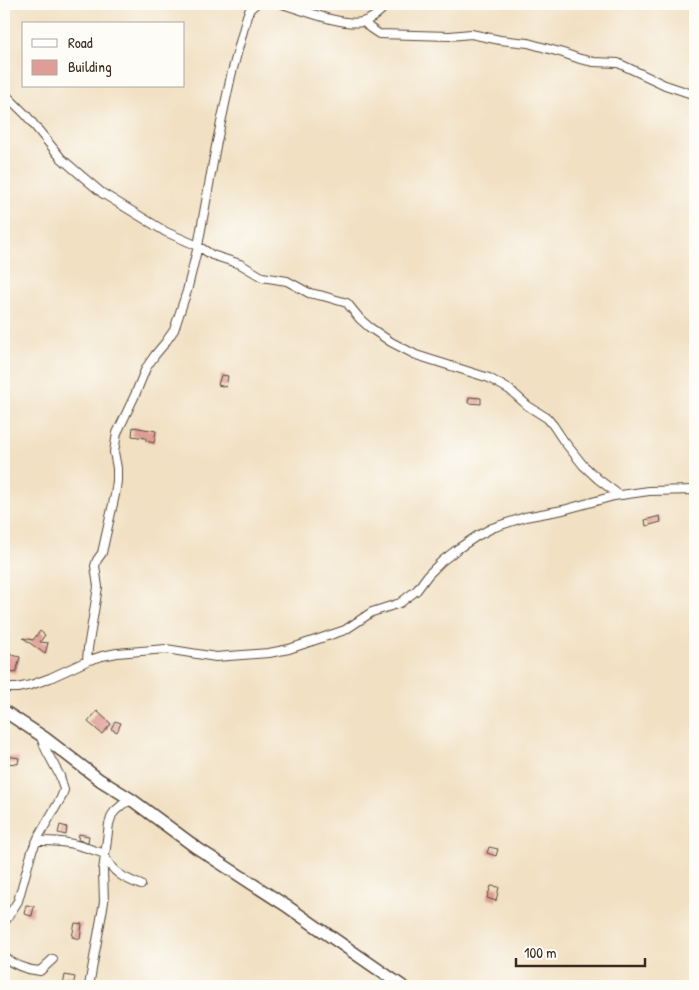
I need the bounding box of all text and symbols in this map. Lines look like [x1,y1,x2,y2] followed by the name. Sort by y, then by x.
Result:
[22,22,185,88] legend
[68,32,93,53] text: Road
[68,56,112,77] text: Building
[516,935,645,967] scale bar
[524,942,557,963] text: 100 m

